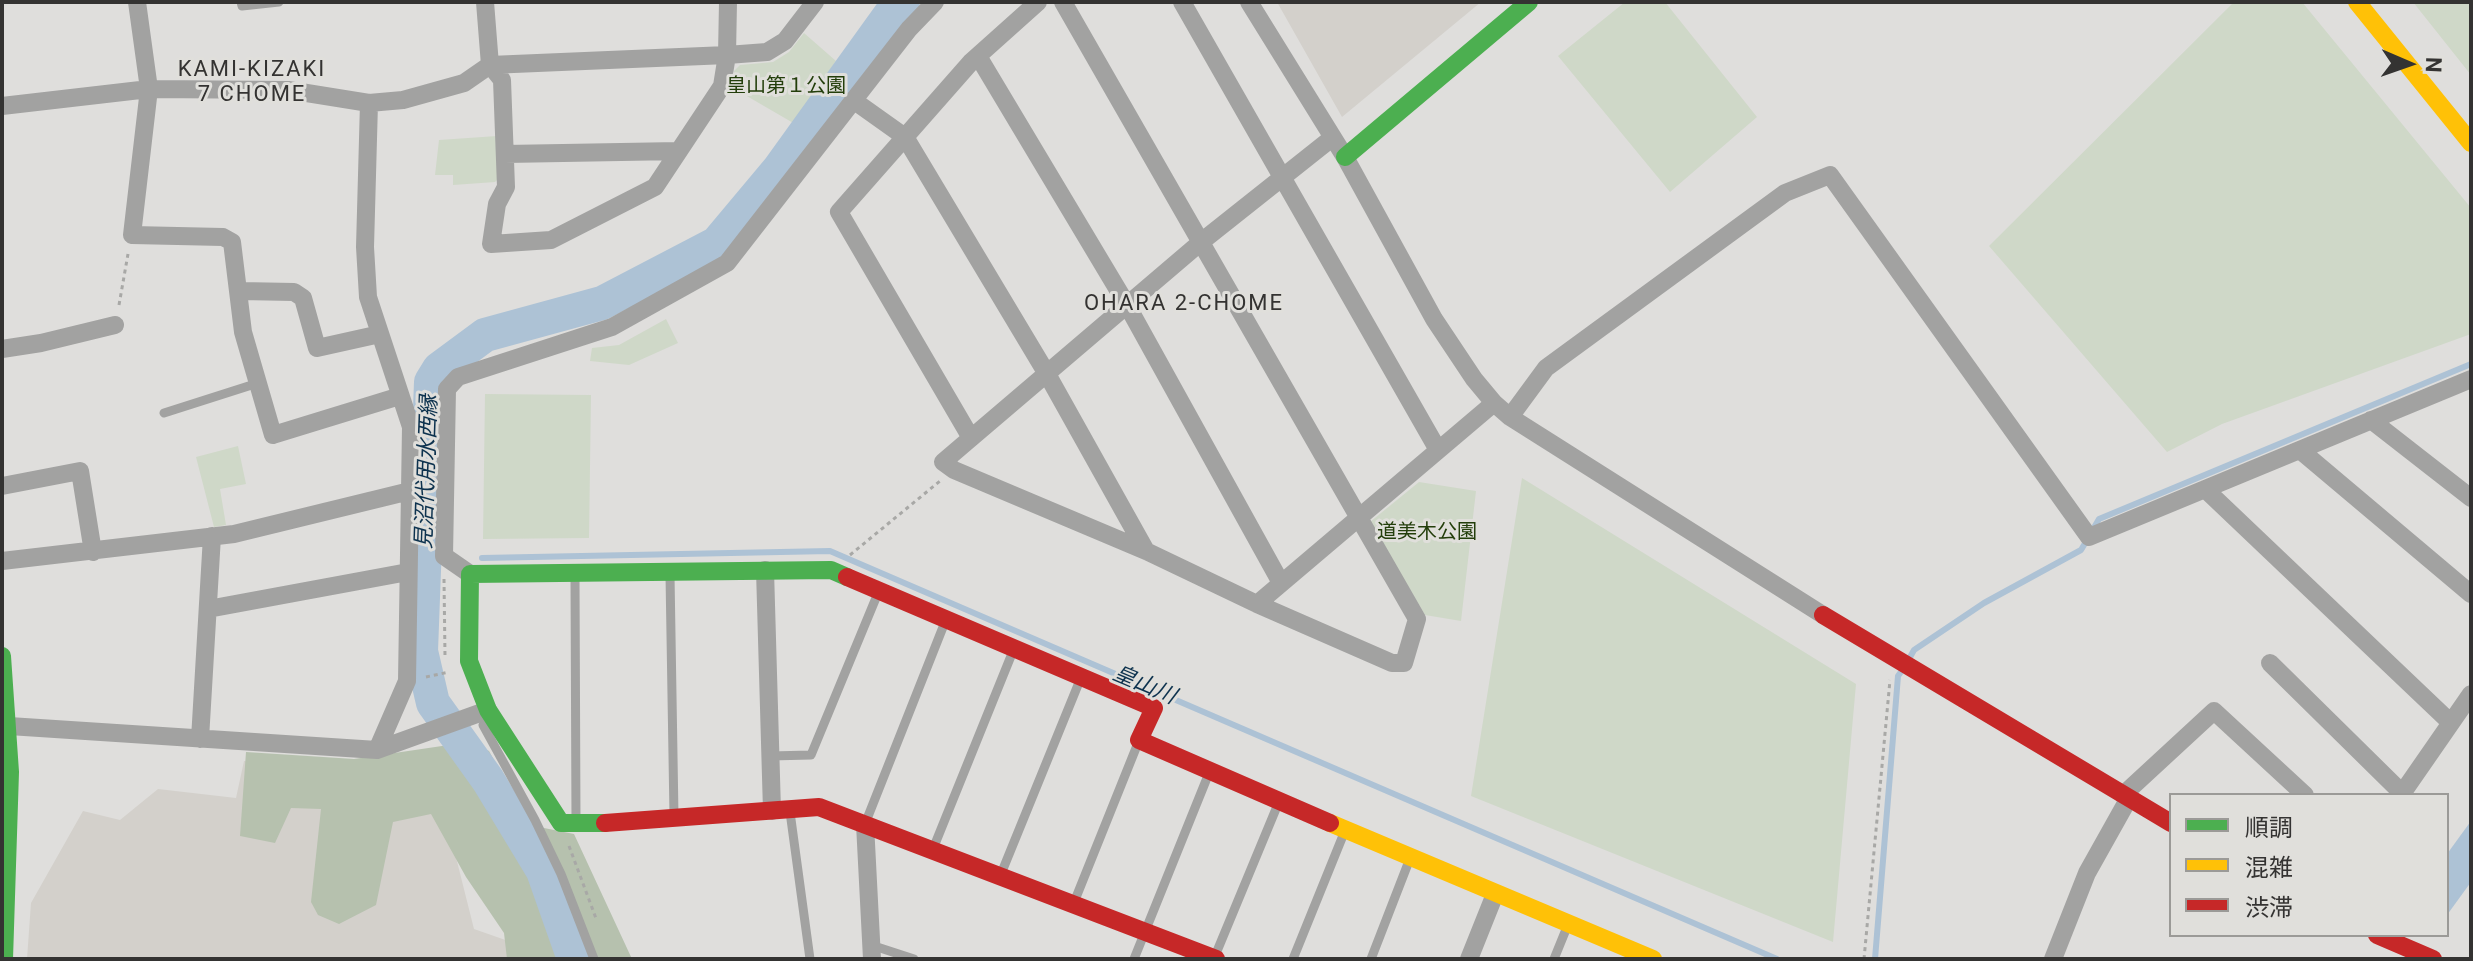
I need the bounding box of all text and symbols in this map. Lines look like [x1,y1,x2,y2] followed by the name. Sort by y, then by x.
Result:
[2369,24,2449,104] north arrow
[178,57,326,108] district label: KAMI-KIZAKI 7 CHOME
[2421,57,2446,73] text: N
[726,75,846,99] park label: 皇山第１公園
[1084,291,1284,317] district label: OHARA 2-CHOME
[412,395,444,549] water label: 見沼代用水西縁
[1377,521,1477,545] park label: 道美木公園
[1108,661,1180,711] water label: 皇山川
[2169,793,2449,937] legend
[2245,814,2293,842] text: 順調
[2245,854,2293,882] text: 混雑
[2245,894,2293,922] text: 渋滞

